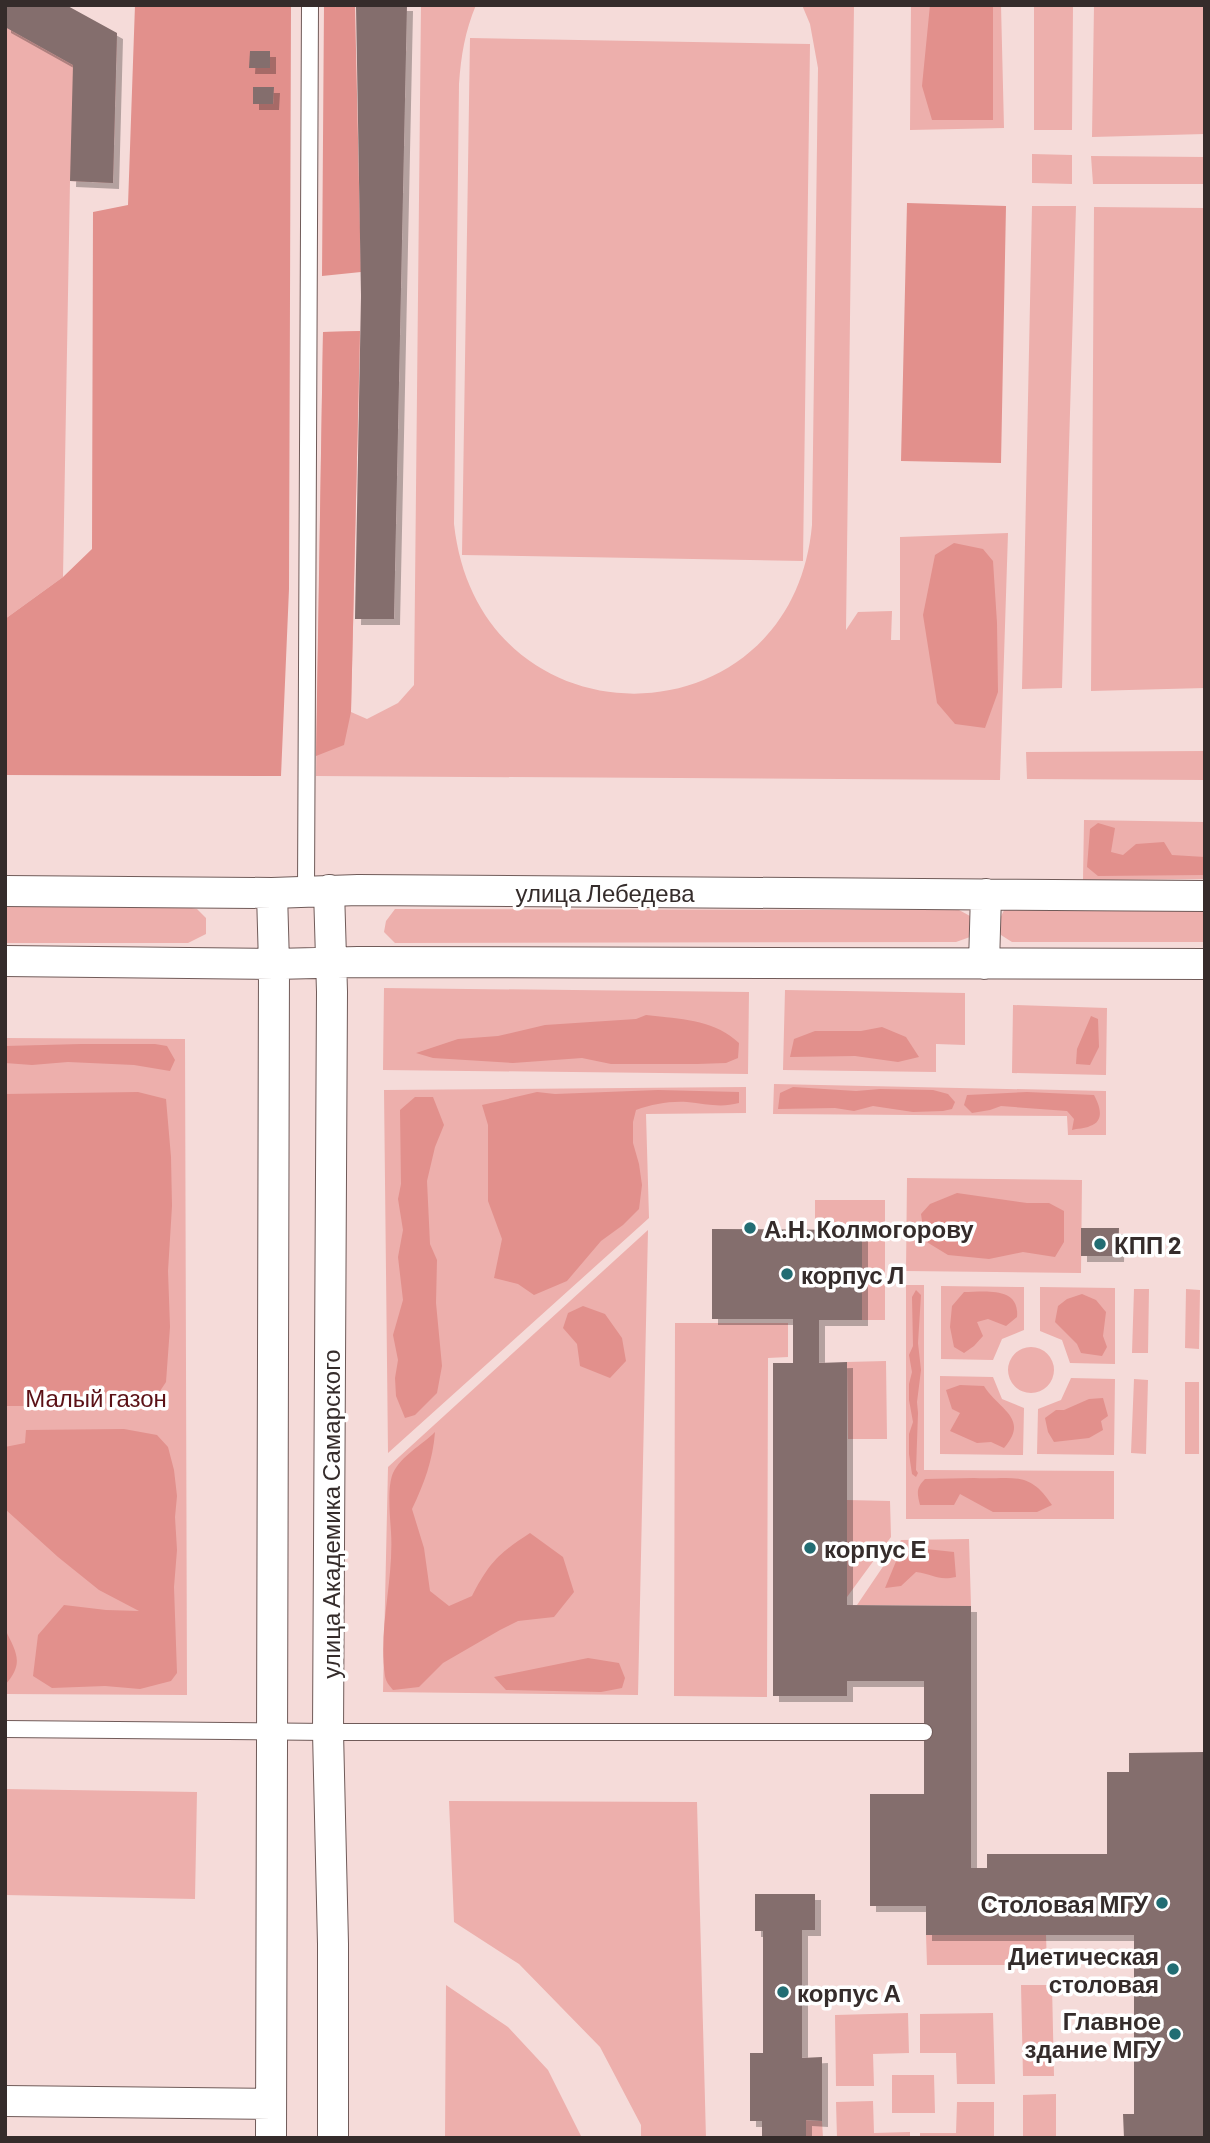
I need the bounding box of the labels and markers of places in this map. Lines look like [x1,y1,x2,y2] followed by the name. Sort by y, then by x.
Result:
[764,1214,974,1243] place label: А.Н. Колмогорову
[742,1220,758,1236] marker: А.Н. Колмогорову
[1114,1230,1181,1259] place label: КПП 2
[1092,1236,1108,1252] marker: КПП 2
[801,1260,904,1289] place label: корпус Л
[779,1266,795,1282] marker: корпус Л
[824,1534,926,1563] place label: корпус Е
[802,1540,818,1556] marker: корпус Е
[980,1889,1149,1918] place label: Столовая МГУ
[1154,1895,1170,1911] marker: Столовая МГУ
[1008,1941,1159,1998] place label: Диетическая столовая
[1165,1961,1181,1977] marker: Диетическая столовая
[797,1978,901,2007] place label: корпус А
[775,1984,791,2000] marker: корпус А
[1025,2006,1162,2063] place label: Главное здание МГУ
[1167,2026,1183,2042] marker: Главное здание МГУ

